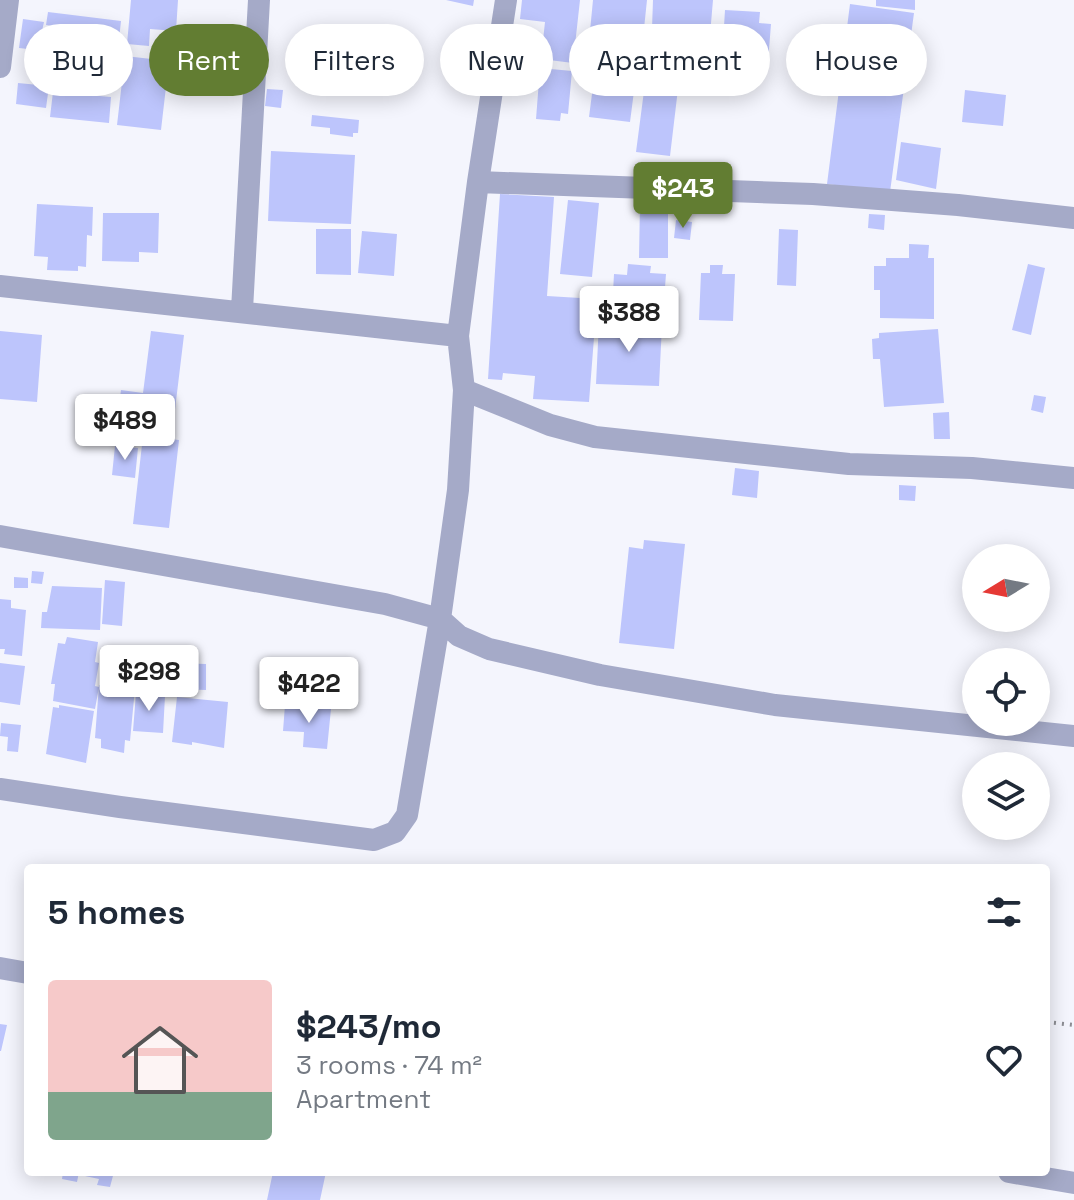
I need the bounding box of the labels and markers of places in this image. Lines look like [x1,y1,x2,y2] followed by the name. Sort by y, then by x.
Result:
[636,162,730,230] pin: $243
[582,286,676,354] pin: $388
[78,394,172,462] pin: $489
[102,645,196,713] pin: $298
[262,657,356,725] pin: $422

